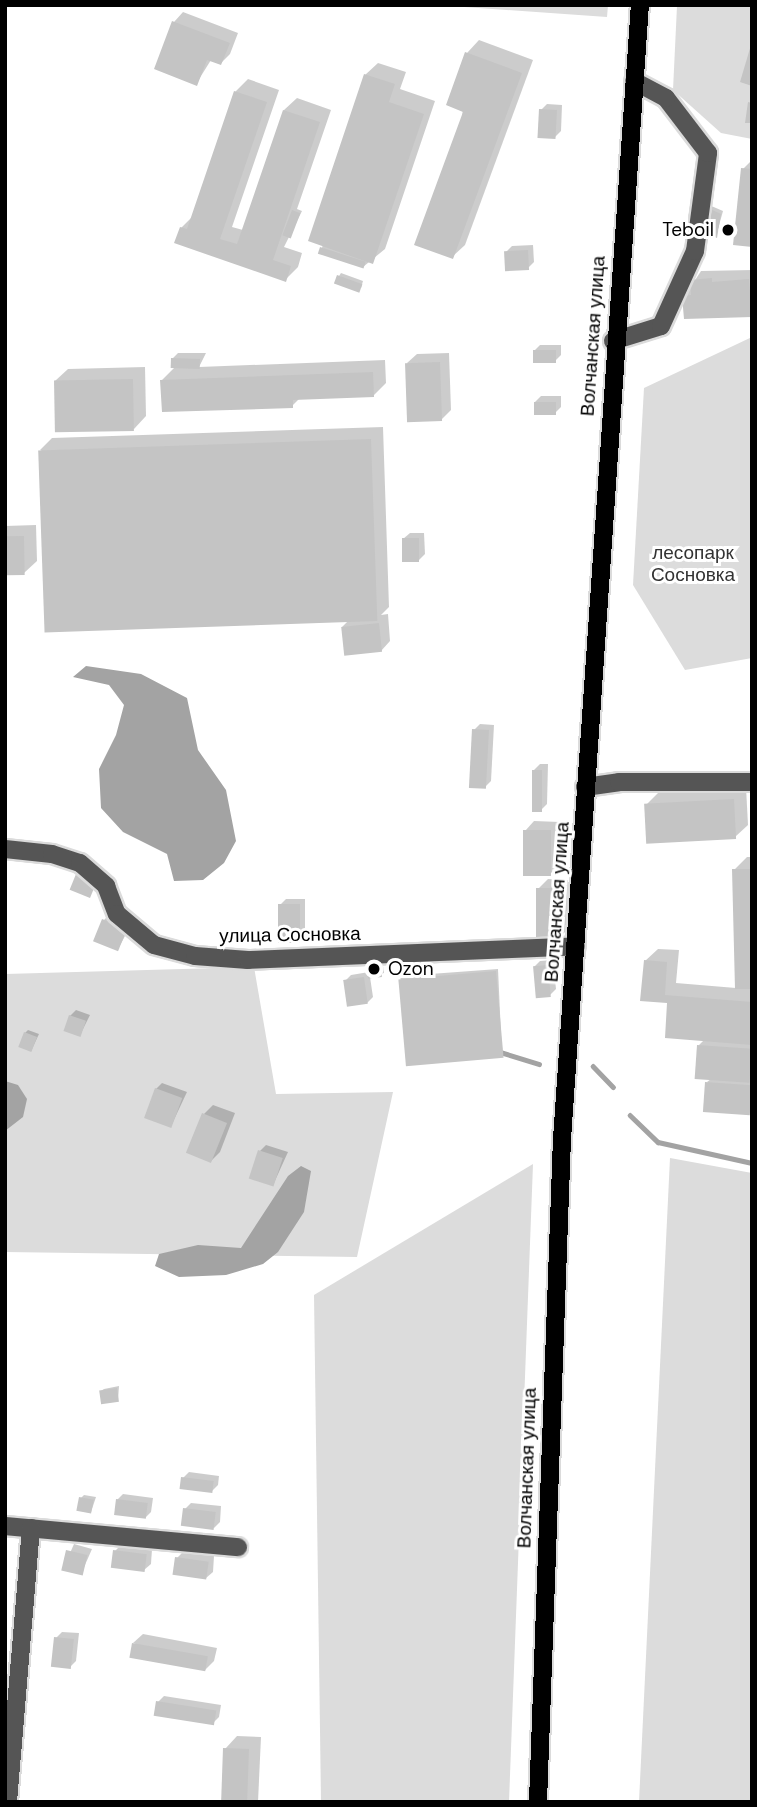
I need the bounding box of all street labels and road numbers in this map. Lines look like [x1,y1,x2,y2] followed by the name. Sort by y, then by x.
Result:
[576,255,610,417] street label: Волчанская улица
[540,821,574,983] street label: Волчанская улица
[219,922,361,948] street label: улица Сосновка
[513,1387,541,1549] street label: Волчанская улица

